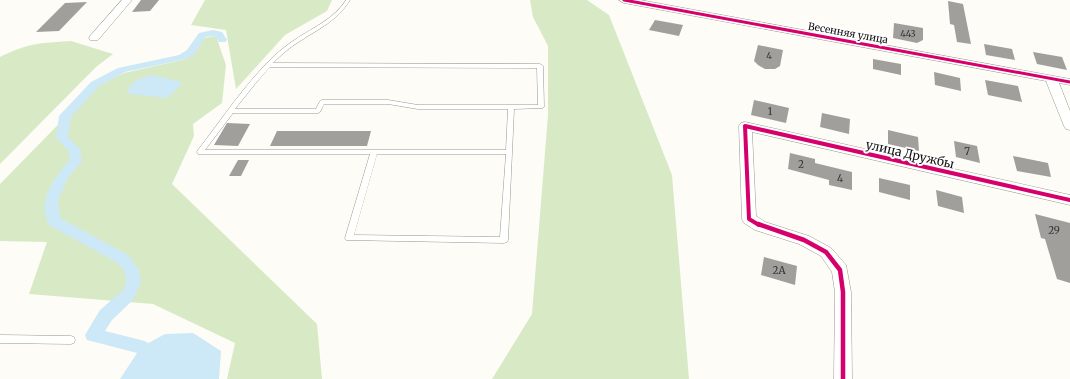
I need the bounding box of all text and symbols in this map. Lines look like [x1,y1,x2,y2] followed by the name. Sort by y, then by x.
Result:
[807,20,890,47] street label: Весенняя улица
[900,28,916,39] house number: 443
[766,50,772,61] house number: 4
[768,105,773,118] house number: 1
[864,137,956,171] street label: улица Дружбы
[964,145,970,158] house number: 7
[798,158,804,171] house number: 2
[837,172,843,185] house number: 4
[1048,224,1060,237] house number: 29
[772,264,786,277] house number: 2А

